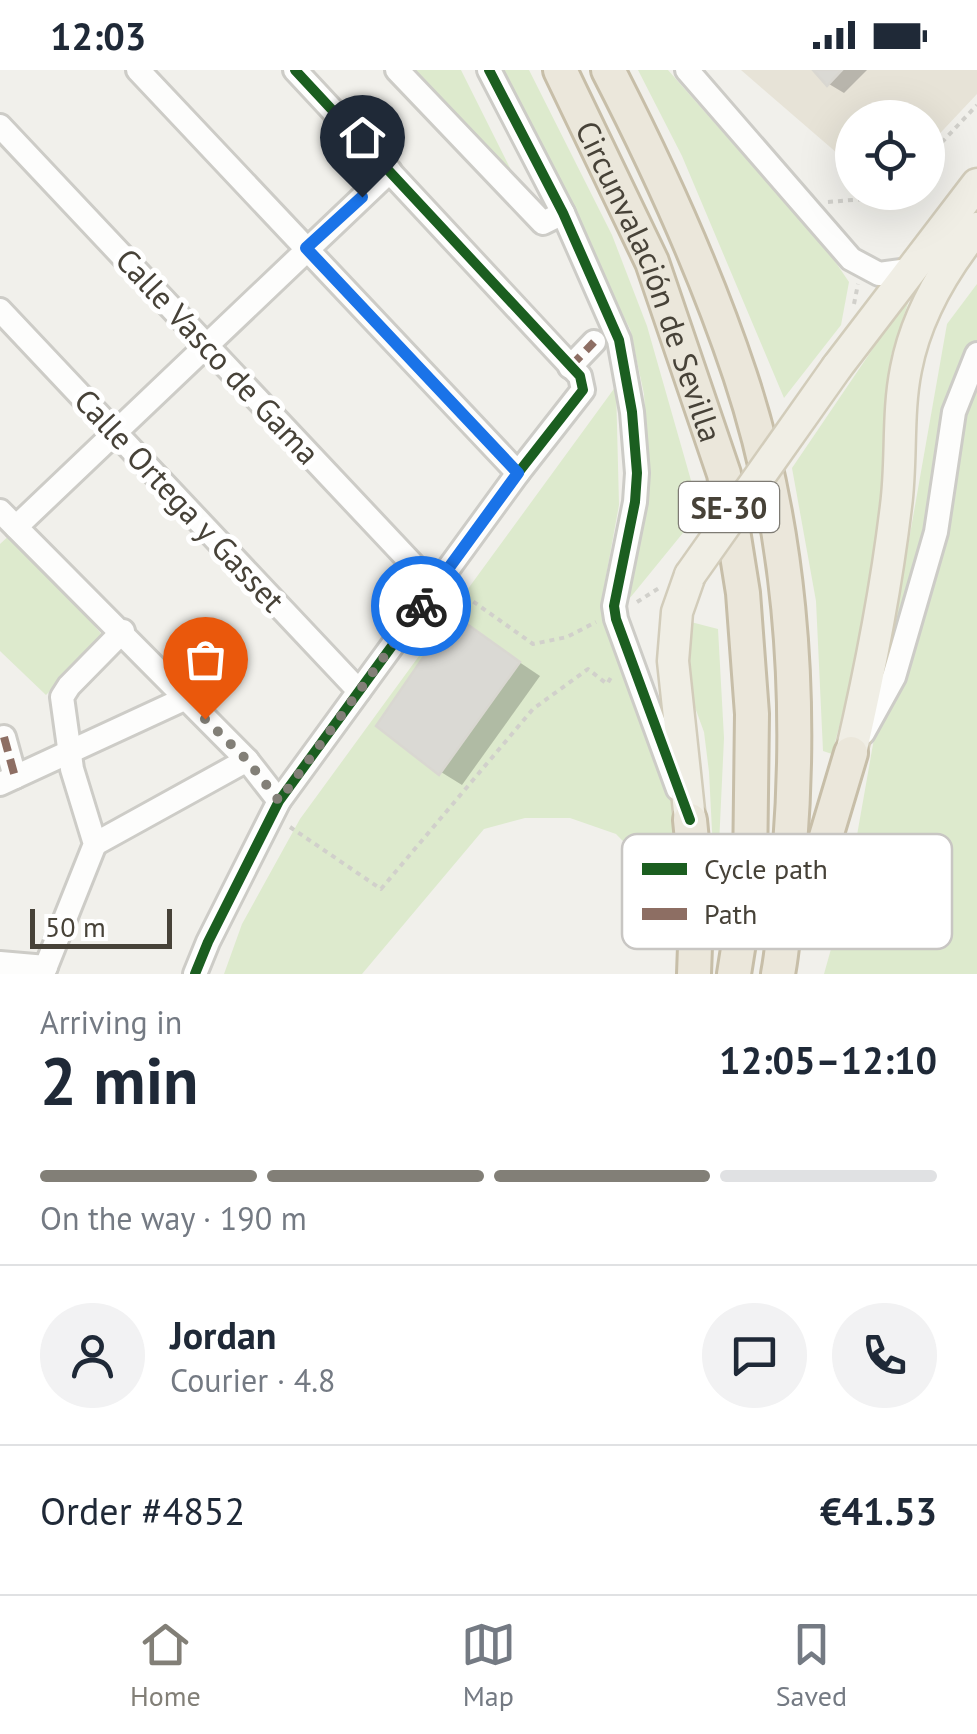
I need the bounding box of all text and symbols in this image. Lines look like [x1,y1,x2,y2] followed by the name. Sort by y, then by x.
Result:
[50,11,146,60] text: 12:03
[320,95,405,198] pin
[835,100,945,210] map controls
[835,100,945,210] button: locate
[335,110,390,165] icon: home
[566,114,733,447] street label: Circunvalación de Sevilla
[107,239,329,473] street label: Calle Vasco de Gama
[66,380,294,621] street label: Calle Ortega y Gasset
[679,482,779,532] road number: SE-30
[371,556,471,656] courier
[394,579,449,634] icon: bike
[163,617,248,720] pin
[178,632,233,687] icon: bag
[622,834,952,949] legend
[704,850,828,887] text: Cycle path
[704,895,757,932] text: Path
[30,904,172,948] scale bar
[45,908,106,945] text: 50 m
[40,1001,182,1043] text: Arriving in
[719,1035,937,1084] text: 12:05–12:10
[40,1038,199,1122] text: 2 min
[40,1197,307,1239] text: On the way · 190 m
[40,1303,145,1408] button: person
[702,1303,807,1408] button: chat
[832,1303,937,1408] button: phone
[170,1310,276,1359] text: Jordan
[170,1359,336,1401] text: Courier · 4.8
[40,1486,245,1535] text: Order #4852
[820,1486,937,1535] text: €41.53
[130,1617,201,1714] tab: Home
[461,1617,516,1714] tab: Map
[776,1617,847,1714] tab: Saved

